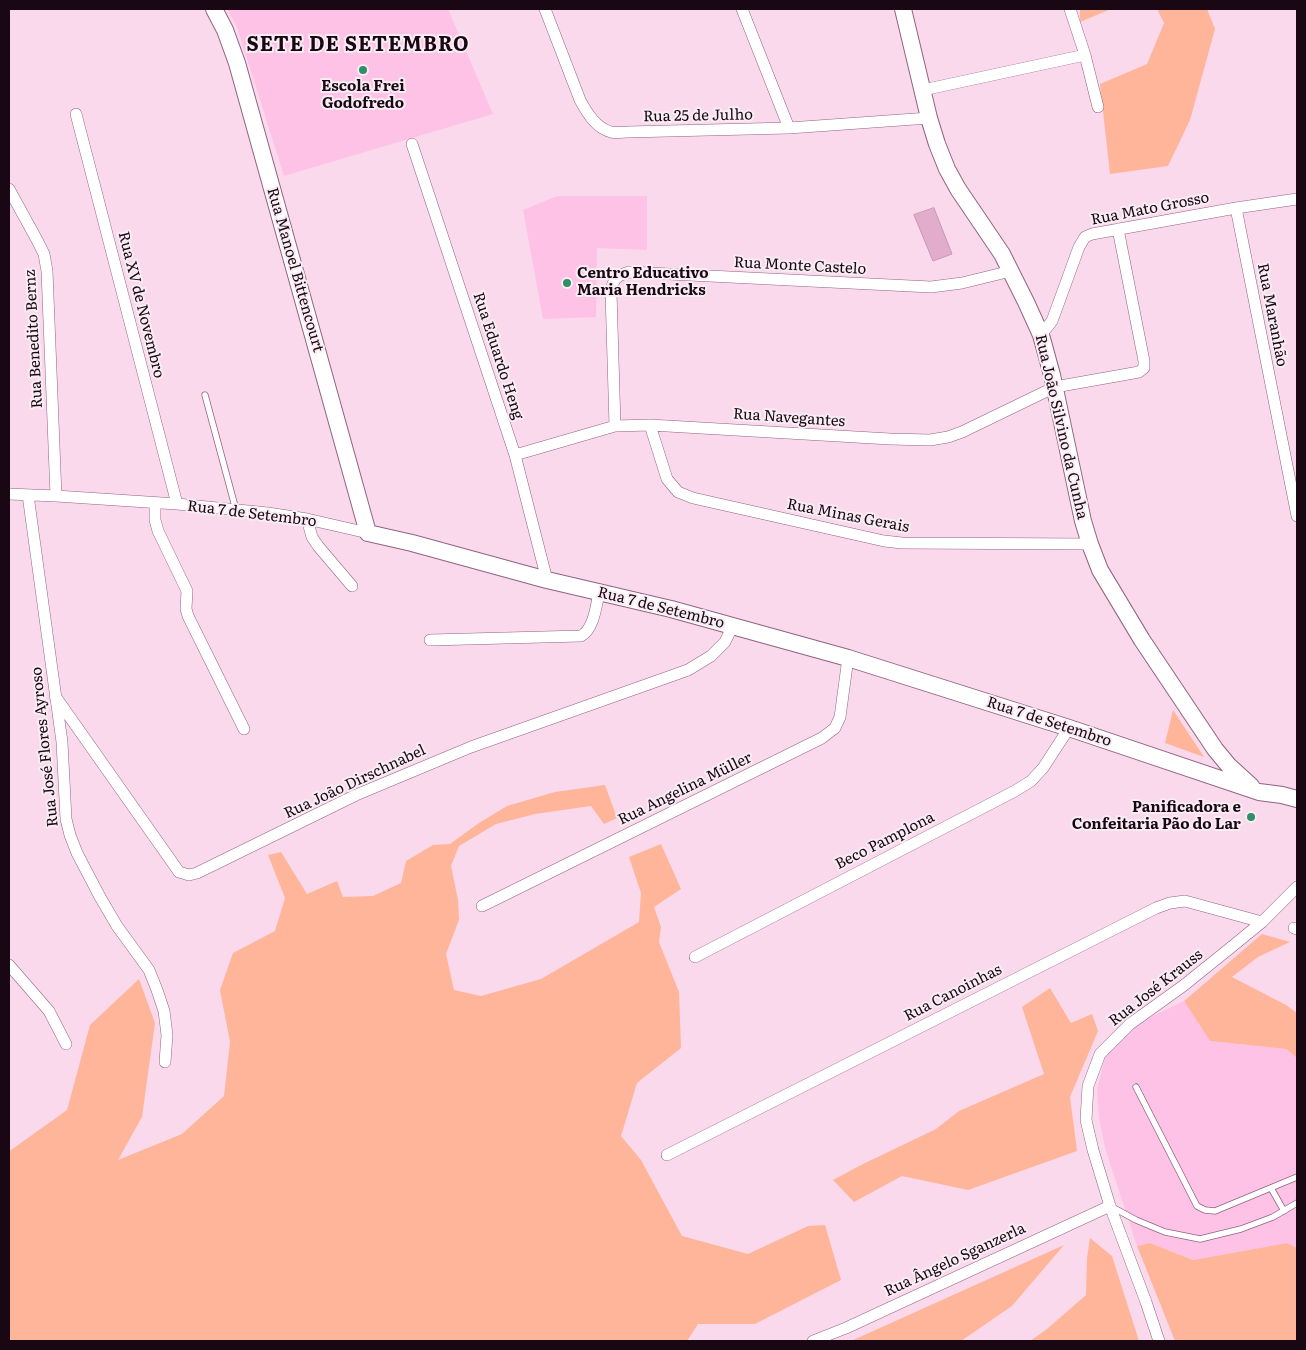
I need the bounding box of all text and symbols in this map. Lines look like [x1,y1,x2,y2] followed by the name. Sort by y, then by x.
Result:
[244,33,472,57] district label: SETE DE SETEMBRO
[357,64,369,76] marker: Escola Frei Godofredo
[321,78,405,113] place label: Escola Frei Godofredo
[643,106,753,126] street label: Rua 25 de Julho
[263,186,327,354] street label: Rua Manoel Bittencourt
[1089,189,1211,229] street label: Rua Mato Grosso
[114,230,168,380] street label: Rua XV de Novembro
[733,254,867,278] street label: Rua Monte Castelo
[1253,262,1291,368] street label: Rua Maranhão
[577,265,709,300] place label: Centro Educativo Maria Hendricks
[21,269,47,409] street label: Rua Benedito Bernz
[561,277,573,289] marker: Centro Educativo Maria Hendricks
[469,290,527,422] street label: Rua Eduardo Heng
[1031,333,1091,521] street label: Rua João Silvino da Cunha
[732,405,846,431] street label: Rua Navegantes
[785,495,911,537] street label: Rua Minas Gerais
[186,497,318,531] street label: Rua 7 de Setembro
[596,584,726,632] street label: Rua 7 de Setembro
[28,666,62,828] street label: Rua José Flores Ayroso
[984,693,1114,751] street label: Rua 7 de Setembro
[281,741,429,823] street label: Rua João Dirschnabel
[615,749,755,829] street label: Rua Angelina Müller
[1072,799,1241,834] place label: Panificadora e Confeitaria Pão do Lar
[832,808,938,874] street label: Beco Pamplona
[1245,811,1257,823] marker: Panificadora e Confeitaria Pão do Lar
[1106,946,1206,1030] street label: Rua José Krauss
[901,961,1005,1025] street label: Rua Canoinhas
[882,1219,1028,1301] street label: Rua Ângelo Sganzerla

